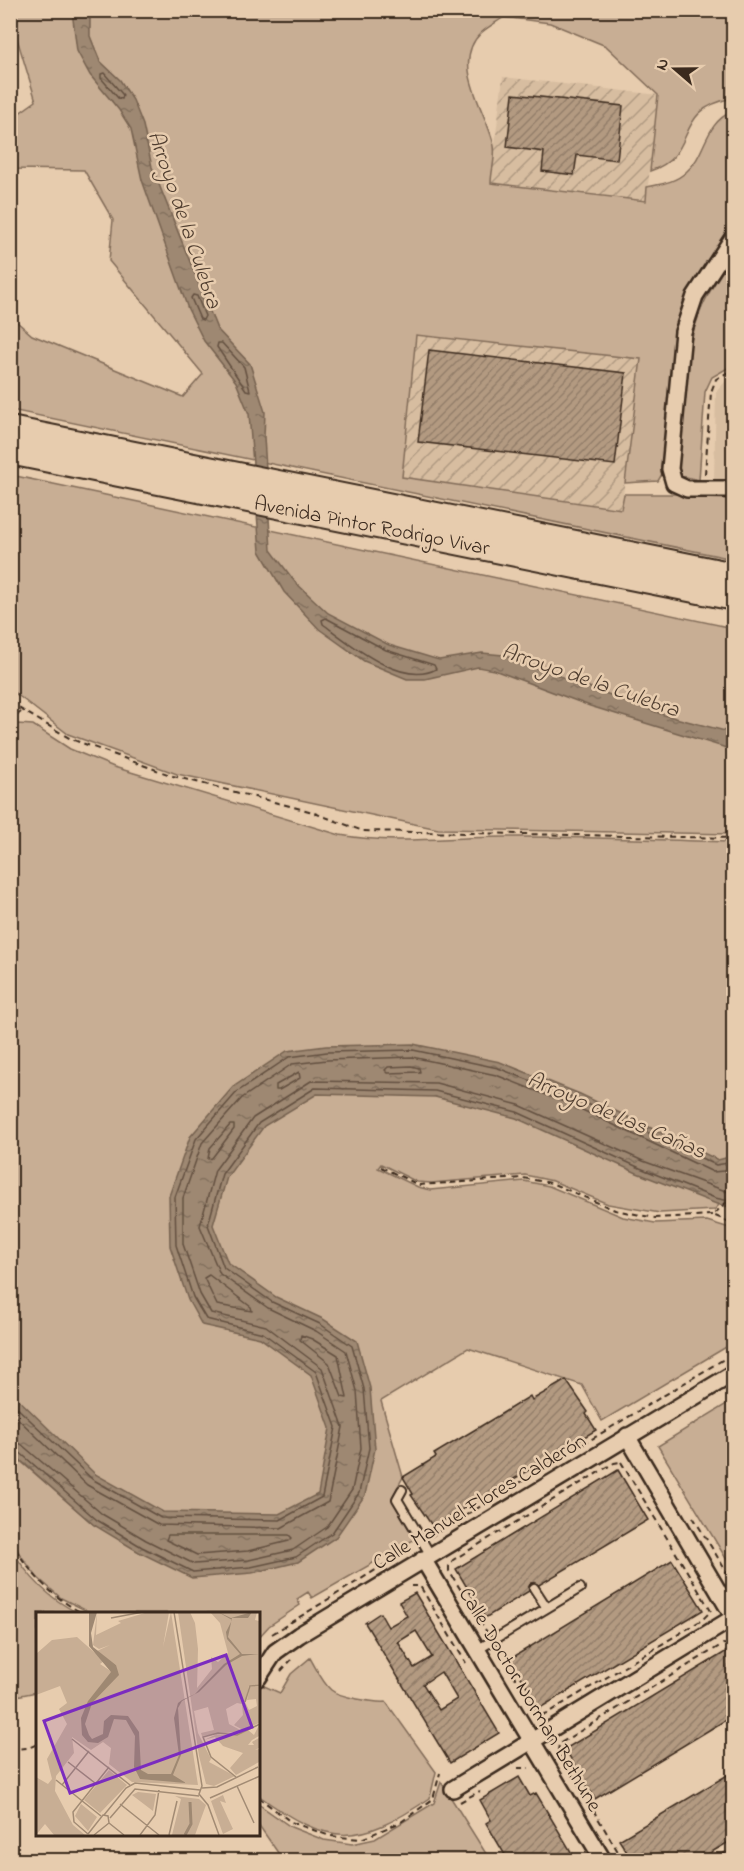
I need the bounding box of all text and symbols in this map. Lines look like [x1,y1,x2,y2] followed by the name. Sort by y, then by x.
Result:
[645,39,705,99] north arrow
[650,55,676,74] text: N
[138,127,229,314] water label: Arroyo de la Culebra
[251,489,492,567] street label: Avenida Pintor Rodrigo Vivar
[497,636,684,728] water label: Arroyo de la Culebra
[522,1065,711,1169] water label: Arroyo de Las Cañas
[368,1427,593,1579] street label: Calle Manuel Flores Calderón
[450,1582,609,1818] street label: Calle Doctor Norman Bethune
[36,1612,260,1835] inset map

